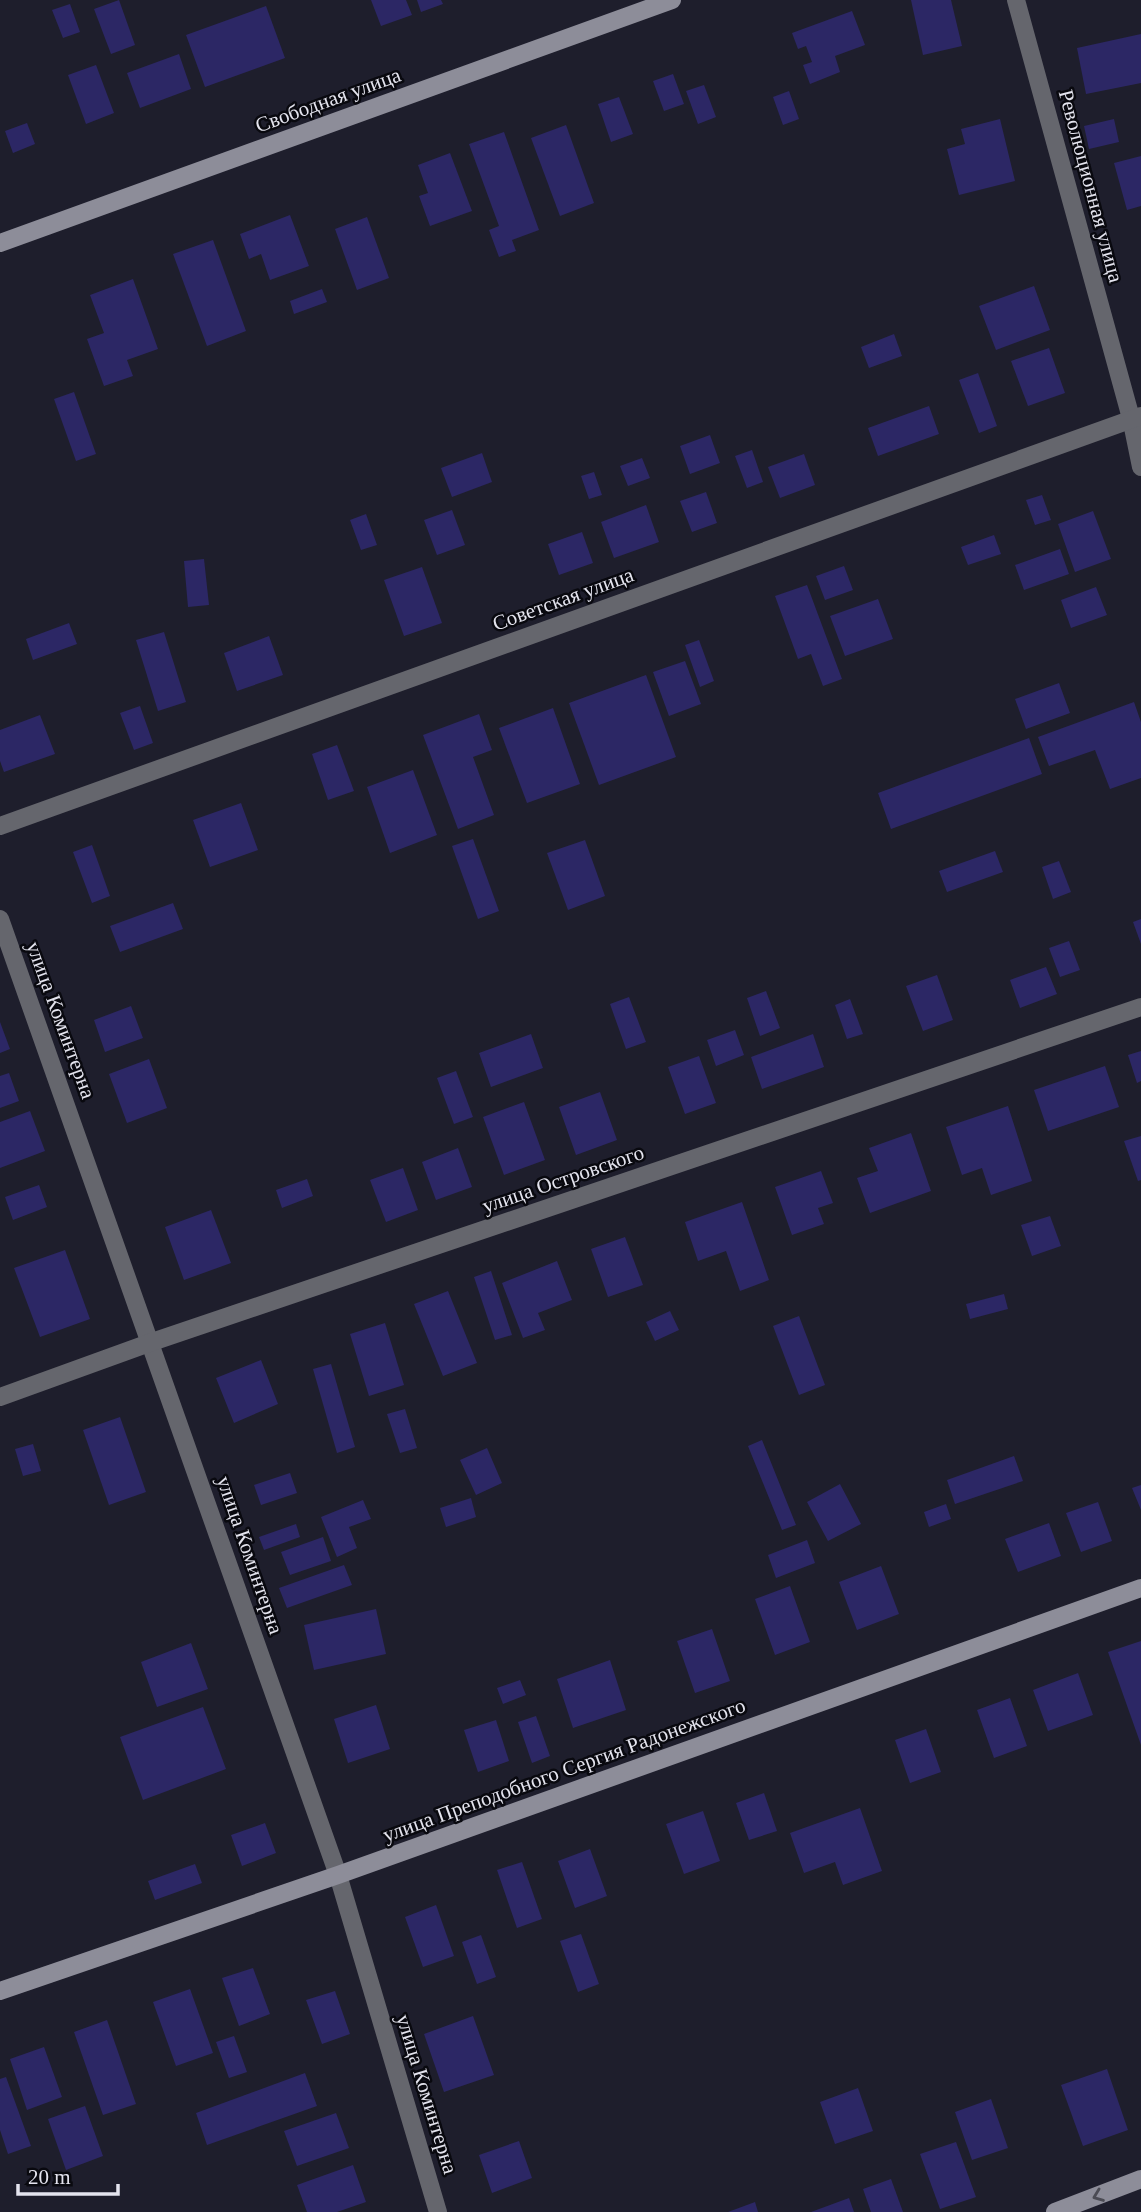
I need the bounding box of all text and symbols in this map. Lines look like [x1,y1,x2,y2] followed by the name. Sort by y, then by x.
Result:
[252,62,405,137] street label: Свободная улица
[1054,87,1128,286] street label: Революционная улица
[489,562,637,636] street label: Советская улица
[21,938,101,1102] street label: улица Коминтерна
[479,1140,647,1218] street label: улица Островского
[212,1473,289,1638] street label: улица Коминтерна
[380,1693,748,1847] street label: улица Преподобного Сергия Радонежского
[391,2011,463,2177] street label: улица Коминтерна
[18,2152,117,2196] scale bar
[28,2165,71,2189] text: 20 m
[1092,2187,1104,2201] one-way arrow

